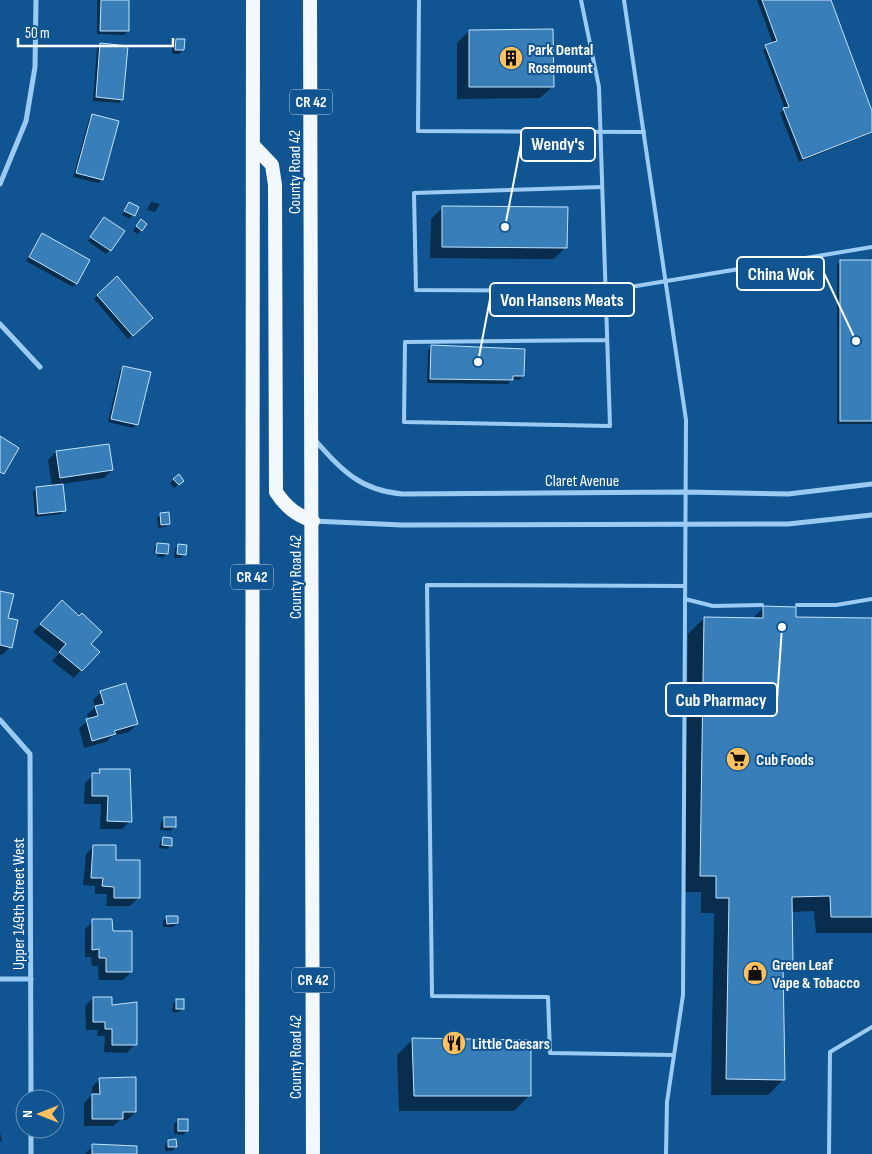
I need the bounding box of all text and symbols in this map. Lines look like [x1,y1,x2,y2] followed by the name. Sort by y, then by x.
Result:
[18,15,172,47] scale bar
[25,24,50,43] text: 50 m
[528,41,593,78] place label: Park Dental Rosemount
[498,45,524,71] building icon: Park Dental Rosemount
[290,90,332,114] road number: CR 42
[521,128,595,161] callout: Wendy's
[286,130,305,214] street label: County Road 42
[531,134,585,155] text: Wendy's
[737,257,824,290] callout: China Wok
[748,264,815,285] text: China Wok
[490,283,634,316] callout: Von Hansens Meats
[500,290,624,311] text: Von Hansens Meats
[545,472,619,491] street label: Claret Avenue
[287,535,306,619] street label: County Road 42
[231,564,273,590] road number: CR 42
[666,683,777,716] callout: Cub Pharmacy
[675,690,767,711] text: Cub Pharmacy
[725,746,751,772] supermarket icon: Cub Foods
[756,751,814,770] place label: Cub Foods
[10,838,29,970] street label: Upper 149th Street West
[772,956,860,993] place label: Green Leaf Vape & Tobacco
[742,960,768,986] shop icon: Green Leaf Vape & Tobacco
[292,968,334,992] road number: CR 42
[287,1015,306,1099] street label: County Road 42
[441,1030,467,1056] restaurant icon: Little Caesars
[472,1035,550,1054] place label: Little Caesars
[15,1089,65,1139] north arrow
[19,1110,36,1118] text: N

